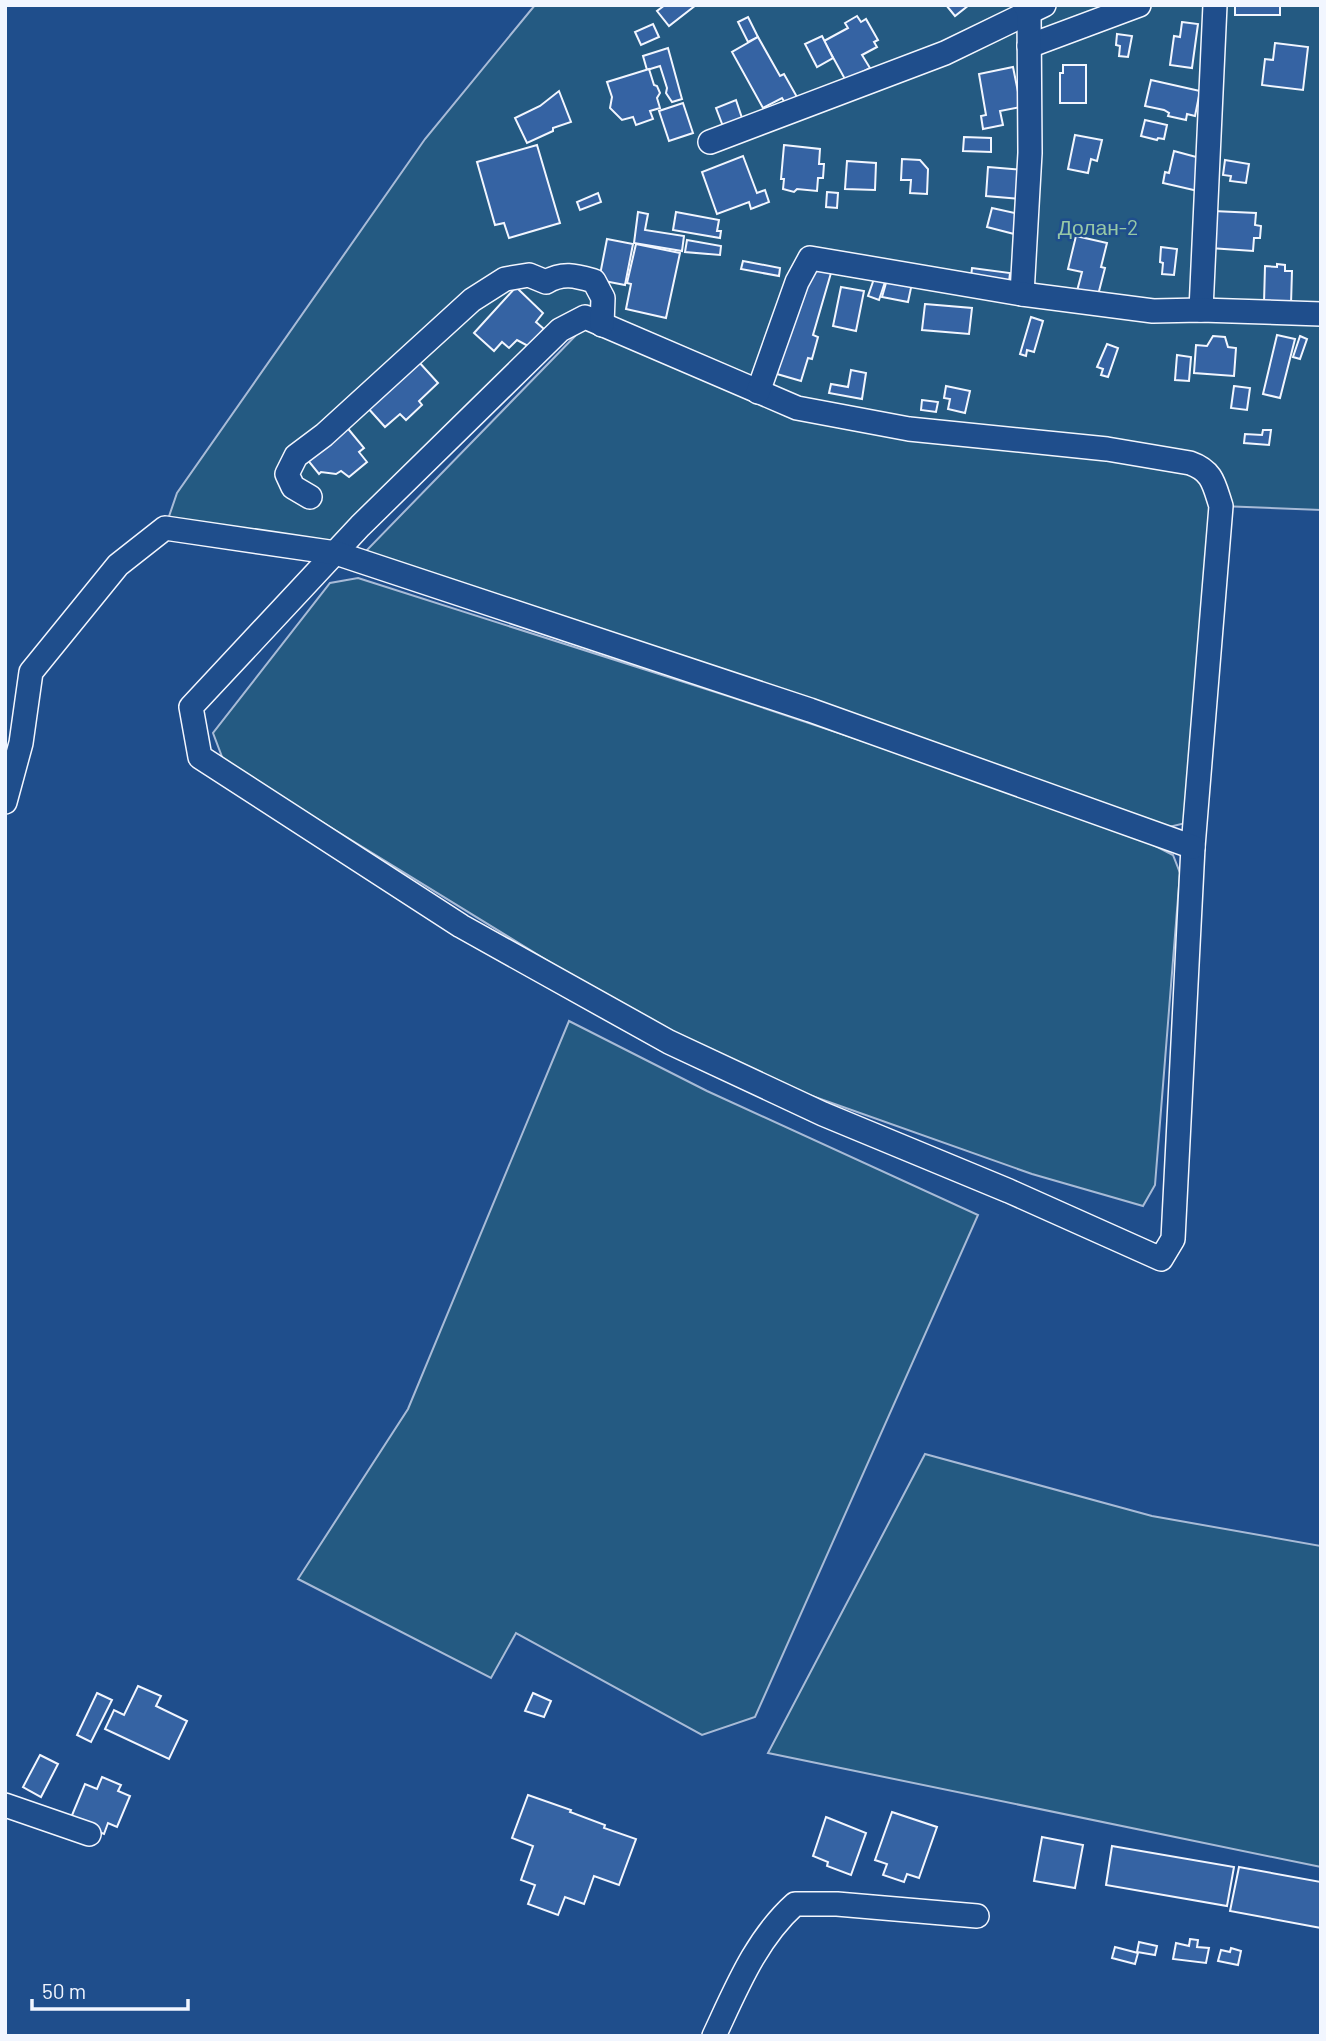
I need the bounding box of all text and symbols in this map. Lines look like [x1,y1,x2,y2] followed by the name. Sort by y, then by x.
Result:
[1058,214,1138,239] park label: Долан-2
[32,1968,187,2012] scale bar
[42,1978,86,2003] text: 50 m

